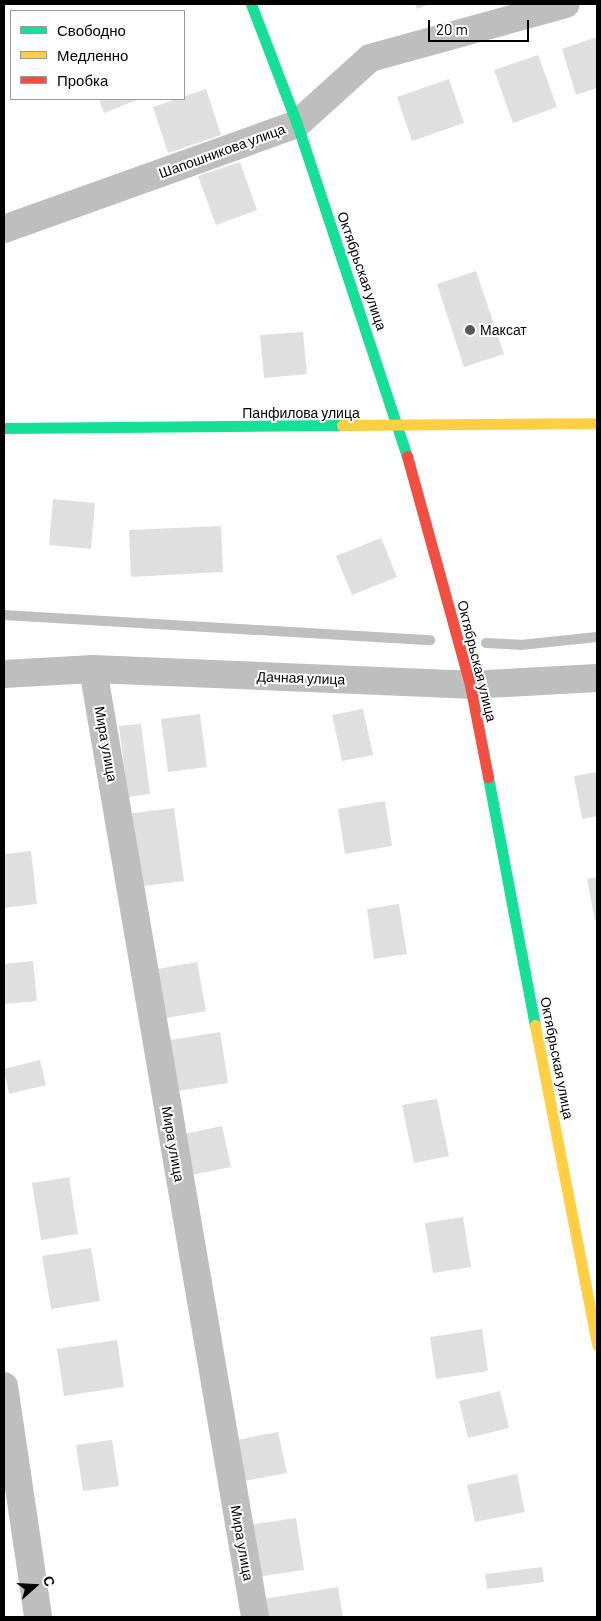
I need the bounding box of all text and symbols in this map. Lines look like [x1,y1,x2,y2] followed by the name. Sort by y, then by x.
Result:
[10,10,185,100] legend
[431,10,532,42] scale bar
[436,20,468,38] text: 20 m
[57,21,126,39] text: Свободно
[57,46,128,64] text: Медленно
[57,71,108,89] text: Пробка
[157,120,287,182] street label: Шапошникова улица
[334,209,390,333] street label: Октябрьская улица
[480,322,527,338] place label: Максат
[464,324,476,336] marker: Максат
[242,405,360,421] street label: Панфилова улица
[454,599,500,723] street label: Октябрьская улица
[256,668,346,688] street label: Дачная улица
[91,705,121,783] street label: Мира улица
[537,995,577,1121] street label: Октябрьская улица
[158,1105,188,1183] street label: Мира улица
[227,1504,257,1582] street label: Мира улица
[10,1561,60,1611] north arrow
[40,1573,59,1589] text: С

